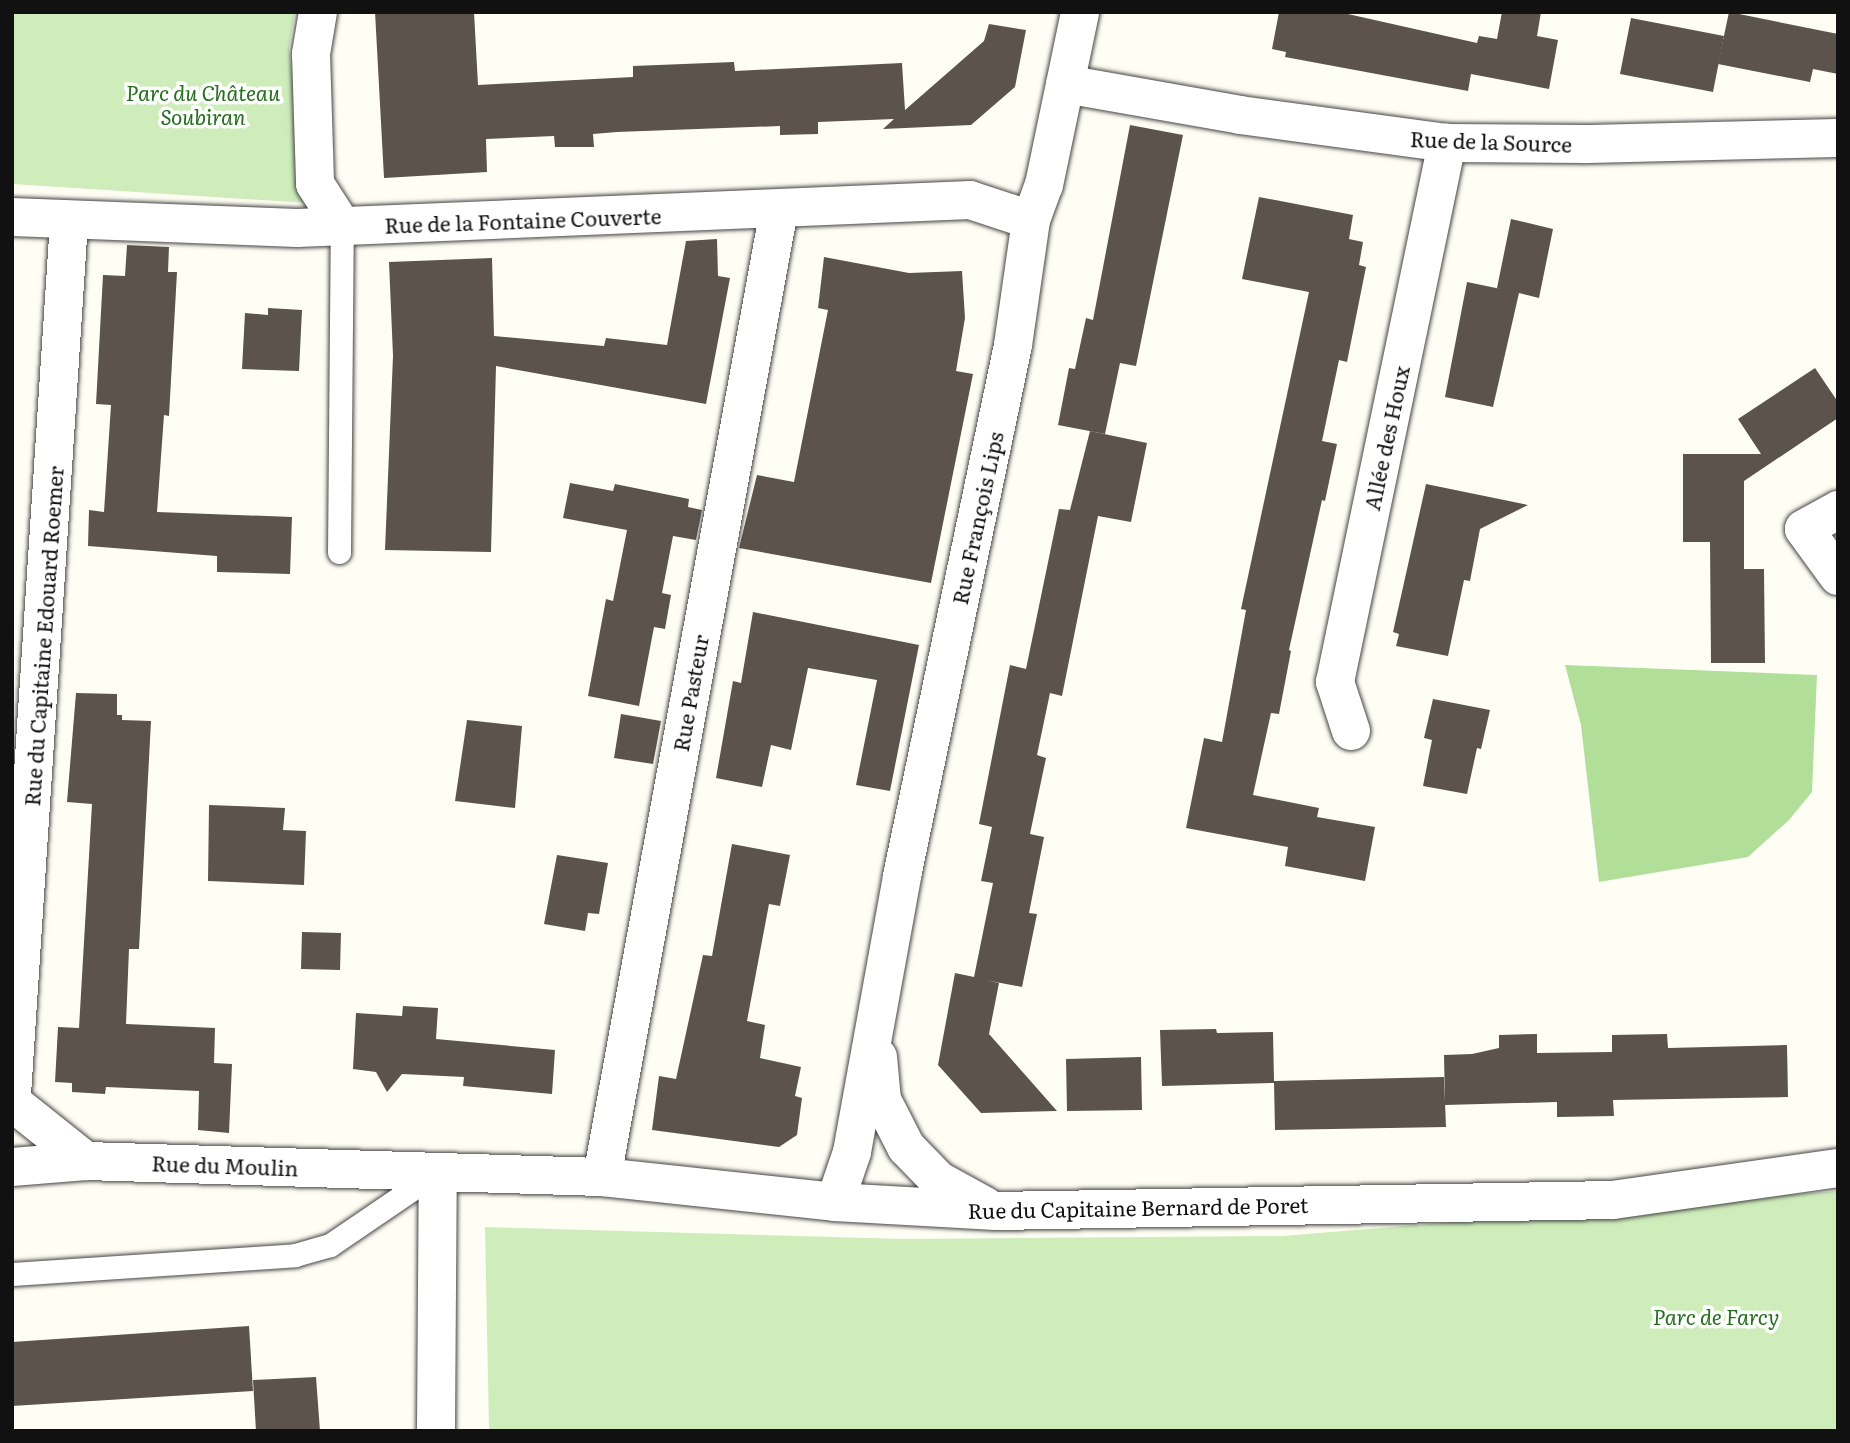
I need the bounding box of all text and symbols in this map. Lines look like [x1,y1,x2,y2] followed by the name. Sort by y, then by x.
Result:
[126,79,280,129] park label: Parc du Château Soubiran
[1410,126,1572,156] street label: Rue de la Source
[384,203,662,237] street label: Rue de la Fontaine Couverte
[1358,363,1414,513] street label: Allée des Houx
[946,429,1008,607] street label: Rue François Lips
[19,465,67,807] street label: Rue du Capitaine Edouard Roemer
[667,633,713,753] street label: Rue Pasteur
[151,1150,299,1180] street label: Rue du Moulin
[967,1191,1309,1223] street label: Rue du Capitaine Bernard de Poret
[1653,1303,1779,1329] park label: Parc de Farcy

